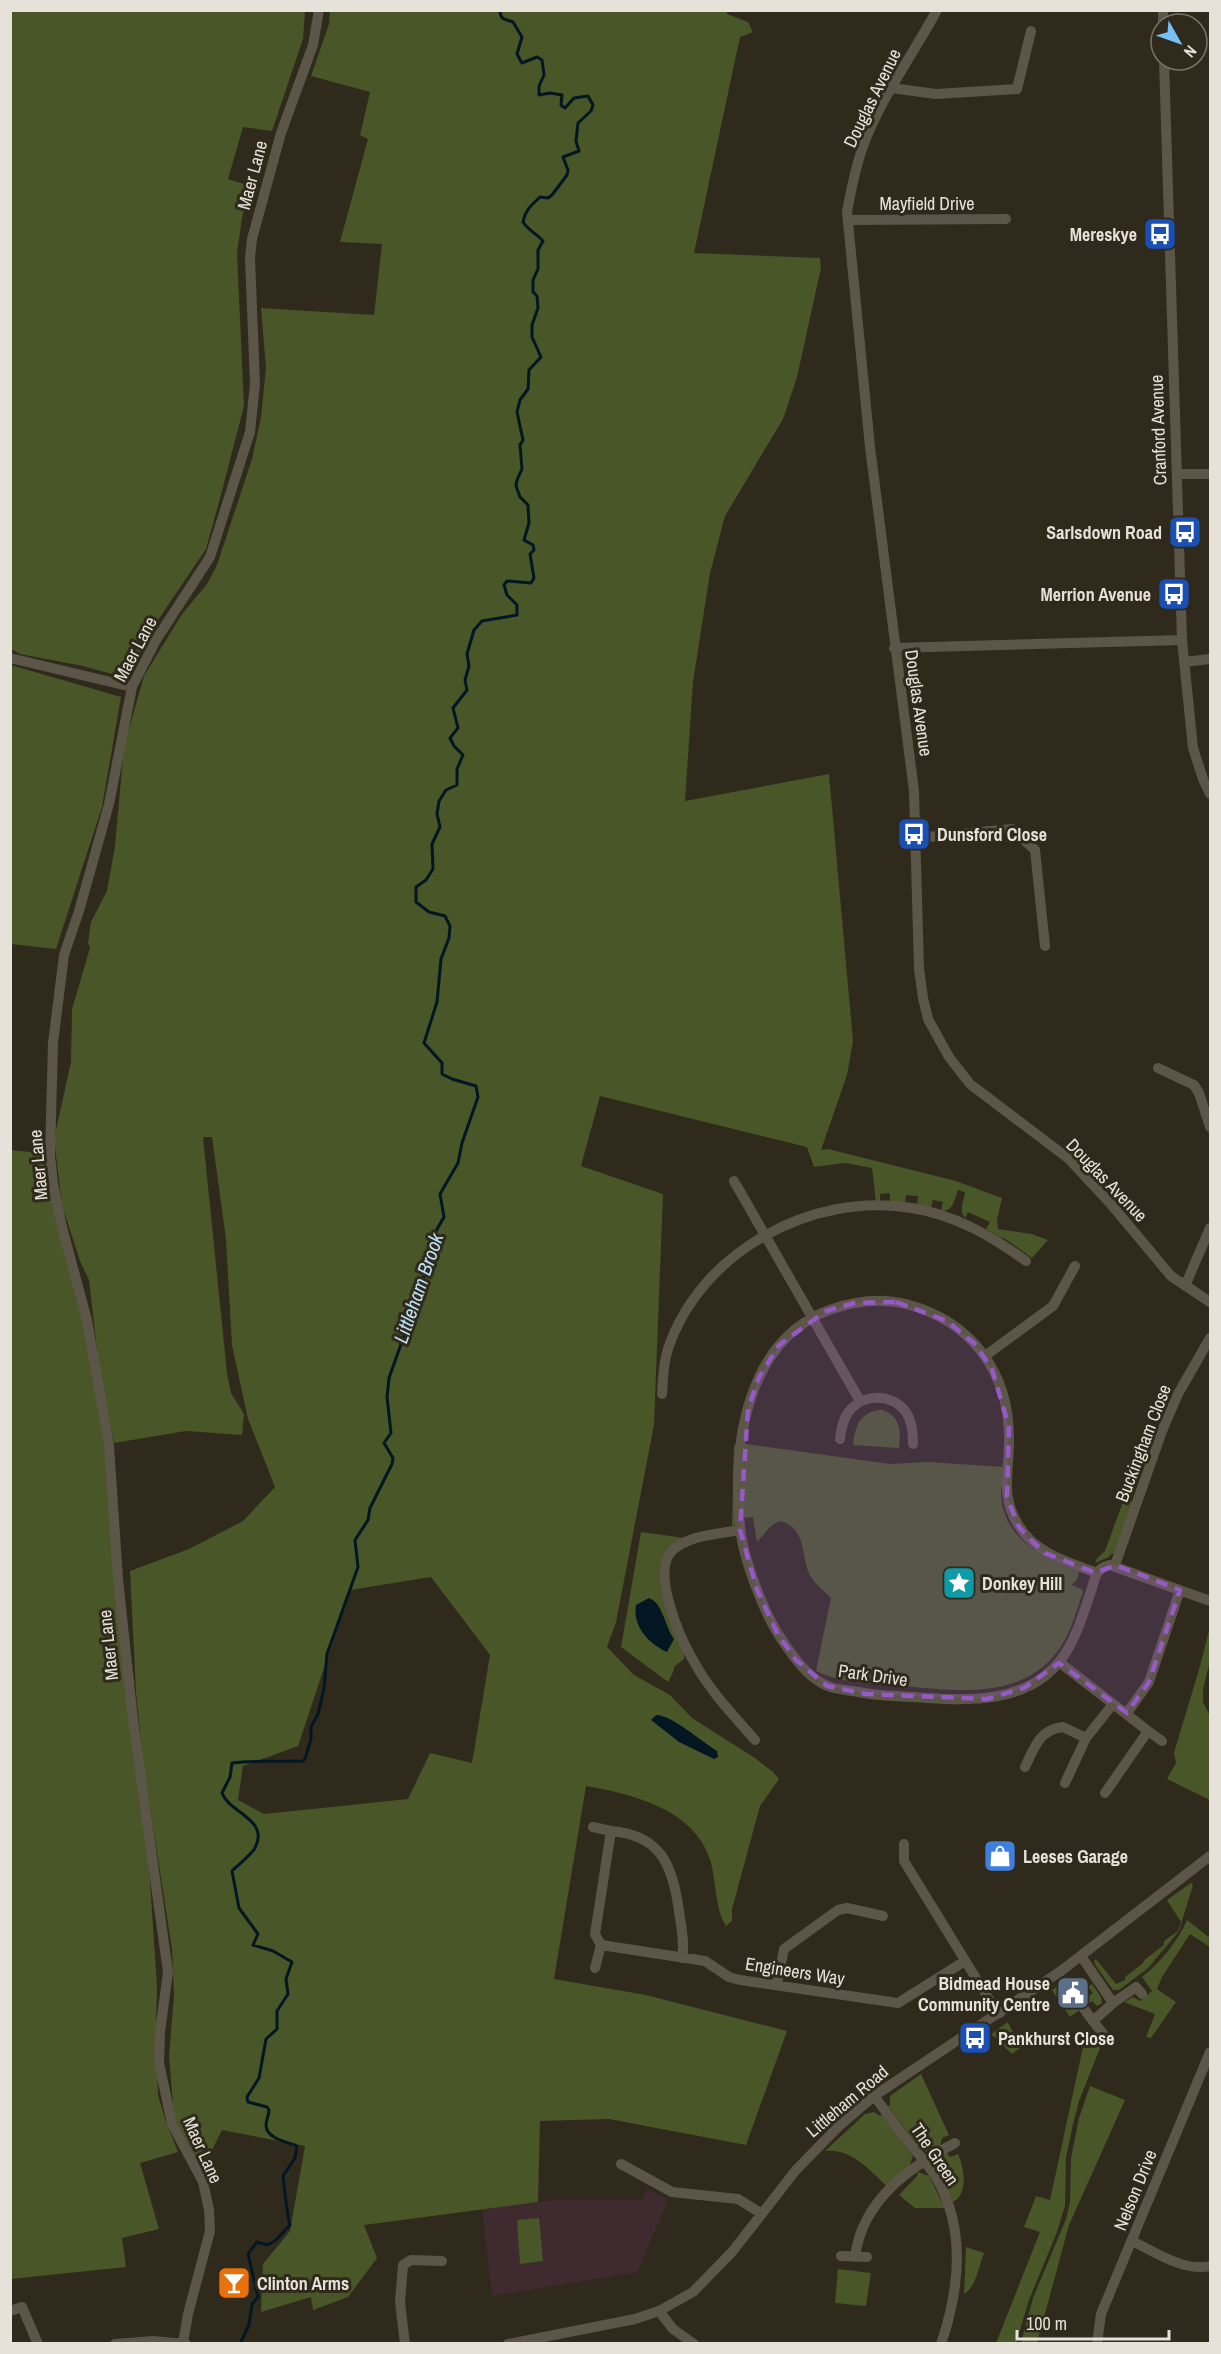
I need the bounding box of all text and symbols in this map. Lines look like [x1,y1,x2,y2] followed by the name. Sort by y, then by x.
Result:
[1149,12,1209,72] north arrow
[1179,41,1202,62] text: N
[837,44,907,152] street label: Douglas Avenue
[231,138,273,212] street label: Maer Lane
[879,191,975,216] street label: Mayfield Drive
[1142,216,1178,252] bus stop icon: Mereskye
[1070,222,1137,247] place label: Mereskye
[1144,374,1172,486] street label: Cranford Avenue
[1167,514,1203,550] bus stop icon: Sarlsdown Road
[1046,520,1162,545] place label: Sarlsdown Road
[1156,576,1192,612] bus stop icon: Merrion Avenue
[1041,582,1151,607] place label: Merrion Avenue
[107,612,163,686] street label: Maer Lane
[899,648,939,758] street label: Douglas Avenue
[896,816,932,852] bus stop icon: Dunsford Close
[937,822,1047,847] place label: Dunsford Close
[22,1129,54,1201] street label: Maer Lane
[1061,1133,1153,1227] street label: Douglas Avenue
[387,1229,450,1347] water label: Littleham Brook
[1109,1381,1177,1505] street label: Buckingham Close
[941,1565,977,1601] place icon: Donkey Hill
[982,1571,1062,1596] place label: Donkey Hill
[92,1609,124,1681] street label: Maer Lane
[837,1658,909,1692] street label: Park Drive
[982,1838,1018,1874] shop icon: Leeses Garage
[1023,1844,1128,1869] place label: Leeses Garage
[743,1951,847,1991] street label: Engineers Way
[918,1971,1050,2017] place label: Bidmead House Community Centre
[1055,1975,1091,2011] public building icon: Bidmead House Community Centre
[957,2020,993,2056] bus stop icon: Pankhurst Close
[998,2026,1114,2051] place label: Pankhurst Close
[801,2059,893,2143] street label: Littleham Road
[177,2113,229,2187] street label: Maer Lane
[905,2118,965,2190] street label: The Green
[1107,2146,1163,2234] street label: Nelson Drive
[216,2265,252,2301] bar icon: Clinton Arms
[257,2271,349,2296] place label: Clinton Arms
[1017,2303,1168,2341] scale bar
[1026,2311,1067,2336] text: 100 m

